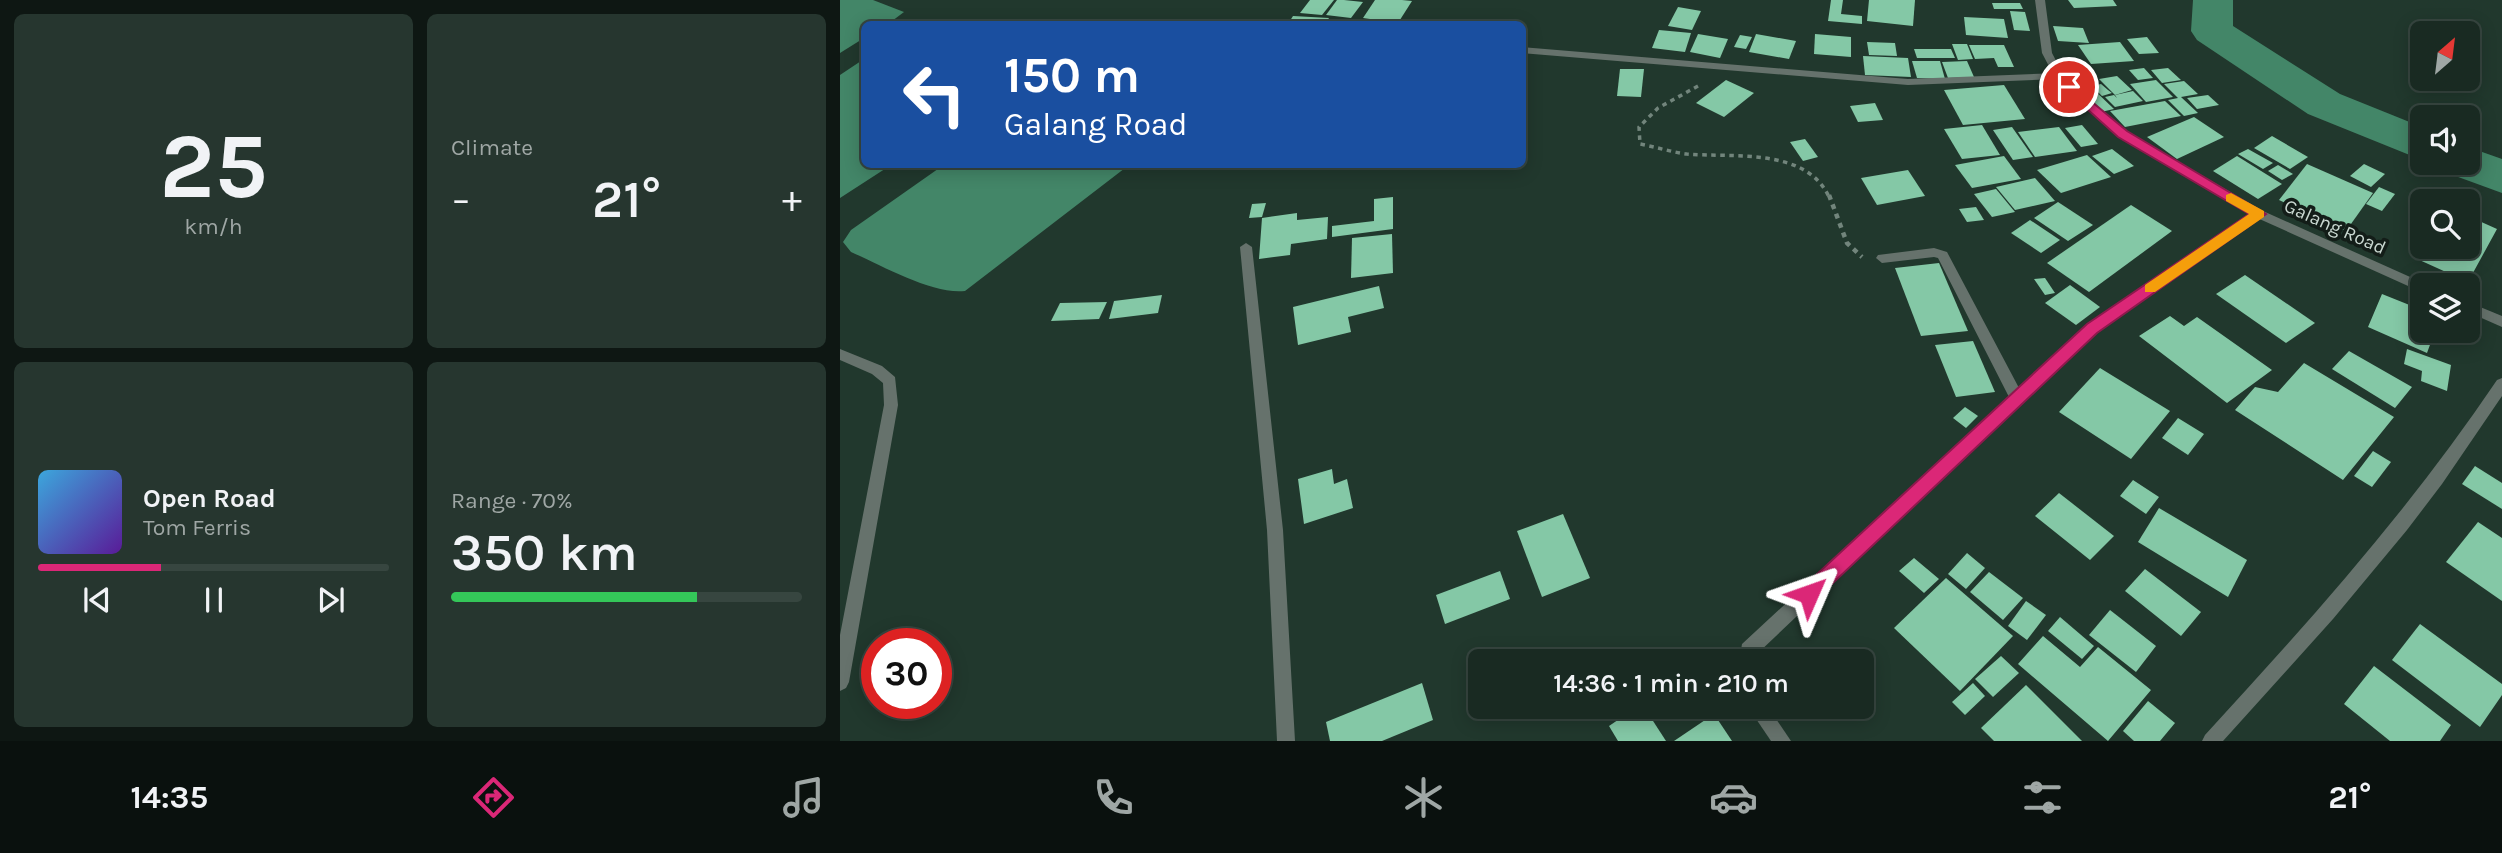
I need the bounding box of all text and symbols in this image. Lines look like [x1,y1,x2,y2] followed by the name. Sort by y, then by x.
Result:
[2410,21,2480,91] north arrow
[2410,21,2480,343] map controls
[1004,47,1140,104] text: 150 m
[889,49,980,140] icon: left
[2039,57,2099,117] pin
[2050,68,2088,106] icon: arrive
[2410,105,2480,175] button: sound
[1004,106,1187,143] text: Galang Road
[159,114,268,220] text: 25
[451,134,533,161] text: Climate
[592,169,661,230] text: 21°
[451,177,471,222] text: −
[782,177,802,222] text: +
[2410,189,2480,259] button: search
[2281,195,2389,259] street label: Galang Road
[184,213,243,240] text: km/h
[2410,273,2480,343] button: layers
[143,483,276,514] text: Open Road
[451,487,573,514] text: Range · 70%
[143,514,251,541] text: Tom Ferris
[451,522,638,583] text: 350 km
[1772,557,1846,631] position arrow
[78,581,116,619] icon: previous
[195,581,233,619] icon: pause
[312,581,350,619] icon: next
[861,628,952,719] speed limit sign: 30
[1553,668,1789,699] text: 14:36 · 1 min · 210 m
[469,773,518,822] icon: directions
[779,773,828,822] icon: music
[1089,773,1138,822] icon: phone
[1399,773,1448,822] icon: climate
[1709,773,1758,822] icon: car
[2018,773,2067,822] icon: filters
[130,779,208,816] text: 14:35
[2328,779,2371,816] text: 21°

